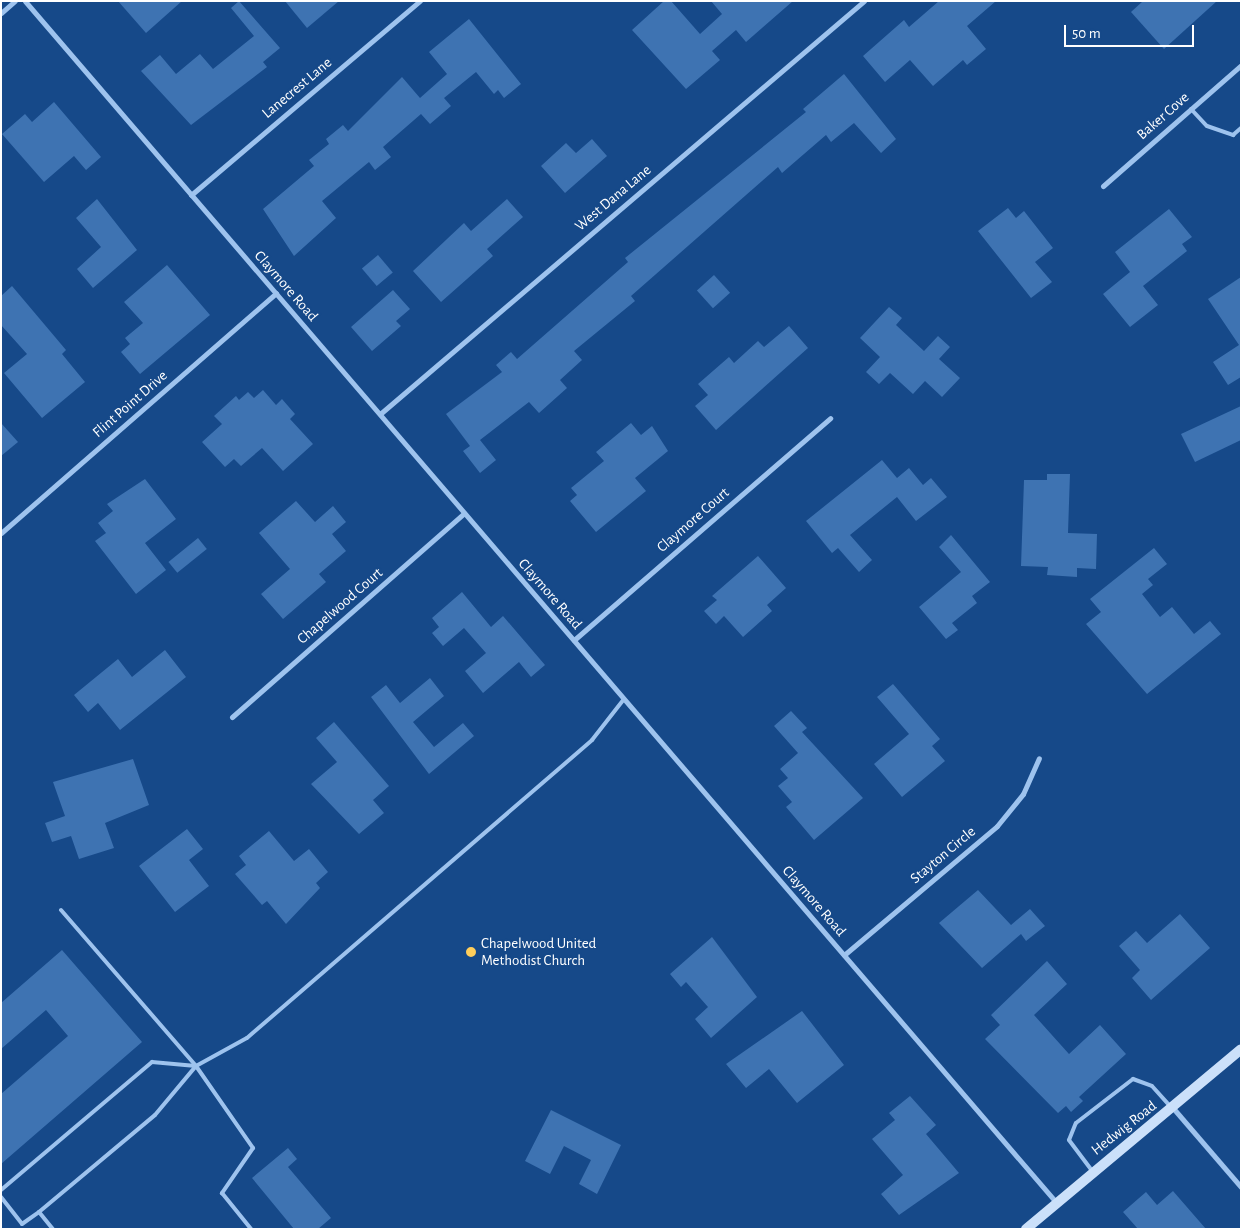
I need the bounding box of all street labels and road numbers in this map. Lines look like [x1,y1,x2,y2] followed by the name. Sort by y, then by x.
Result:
[258,54,336,122] street label: Lanecrest Lane
[1133,88,1193,144] street label: Baker Cove
[571,161,655,235] street label: West Dana Lane
[250,247,322,325] street label: Claymore Road
[89,367,171,441] street label: Flint Point Drive
[653,484,733,556] street label: Claymore Court
[514,555,586,633] street label: Claymore Road
[293,564,387,648] street label: Chapelwood Court
[907,823,979,887] street label: Stayton Circle
[778,862,850,940] street label: Claymore Road
[1088,1097,1160,1159] street label: Hedwig Road

